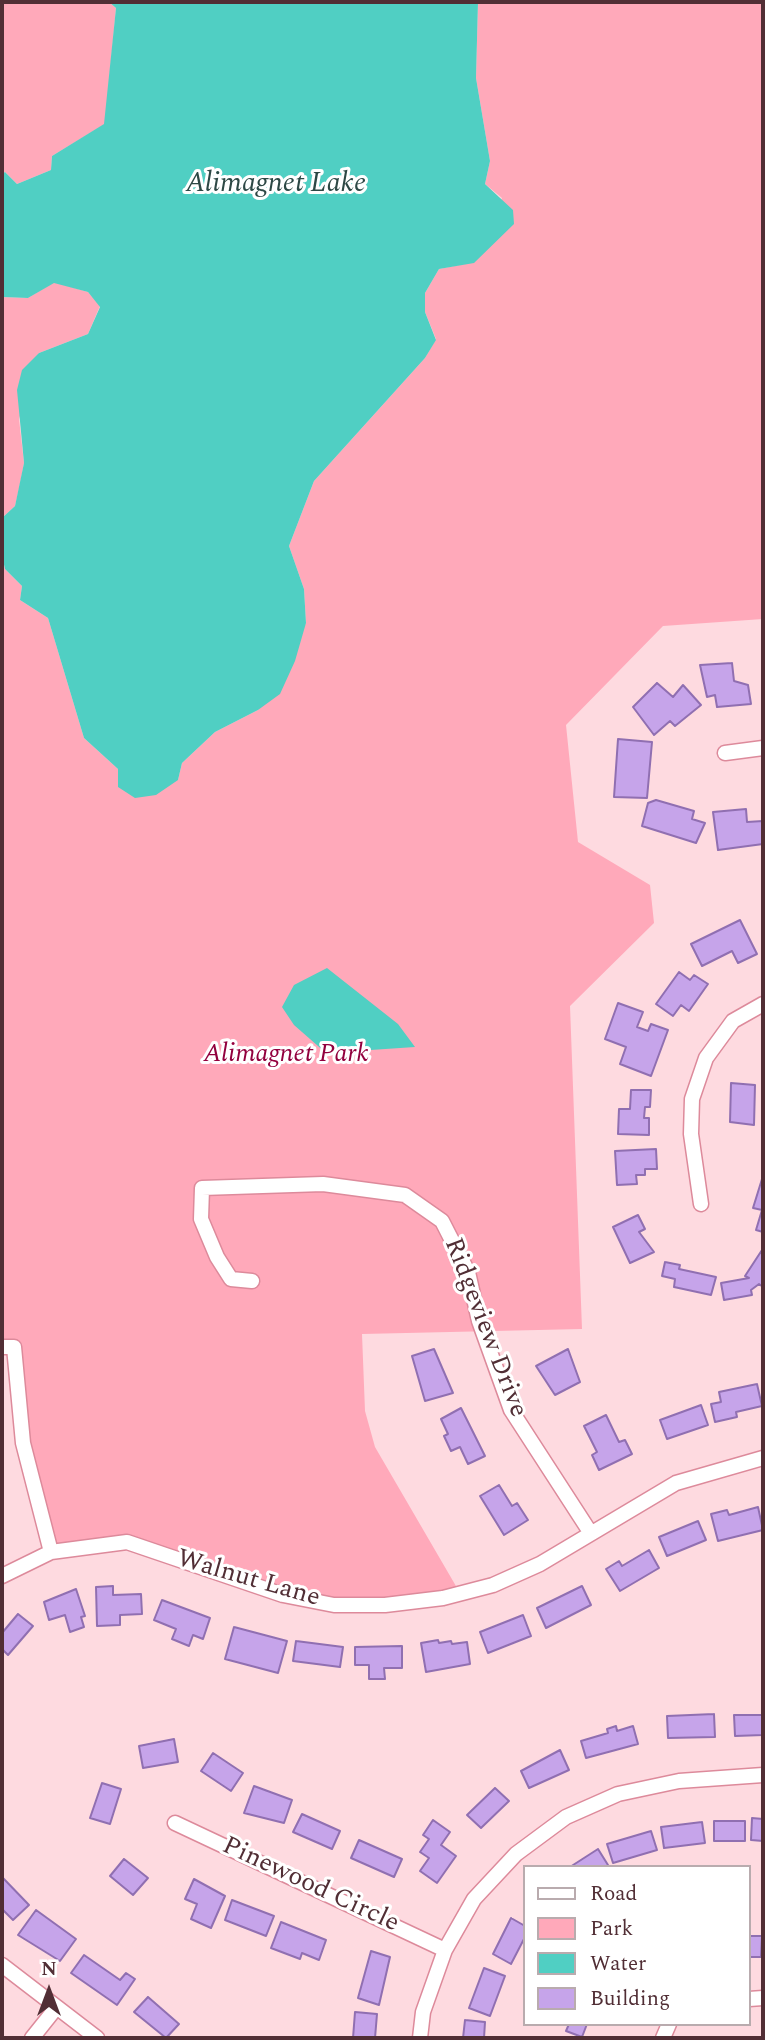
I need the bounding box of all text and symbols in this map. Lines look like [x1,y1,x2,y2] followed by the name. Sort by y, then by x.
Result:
[186,169,366,203] water label: Alimagnet Lake
[203,1040,369,1072] park label: Alimagnet Park
[436,1234,532,1422] street label: Ridgeview Drive
[173,1545,323,1615] street label: Walnut Lane
[217,1831,403,1941] street label: Pinewood Circle
[524,1865,751,2026] legend
[590,1878,637,1910] text: Road
[590,1913,633,1945] text: Park
[590,1948,646,1980] text: Water
[41,1955,57,1984] text: N
[14,1956,84,2026] north arrow
[590,1983,670,2015] text: Building

